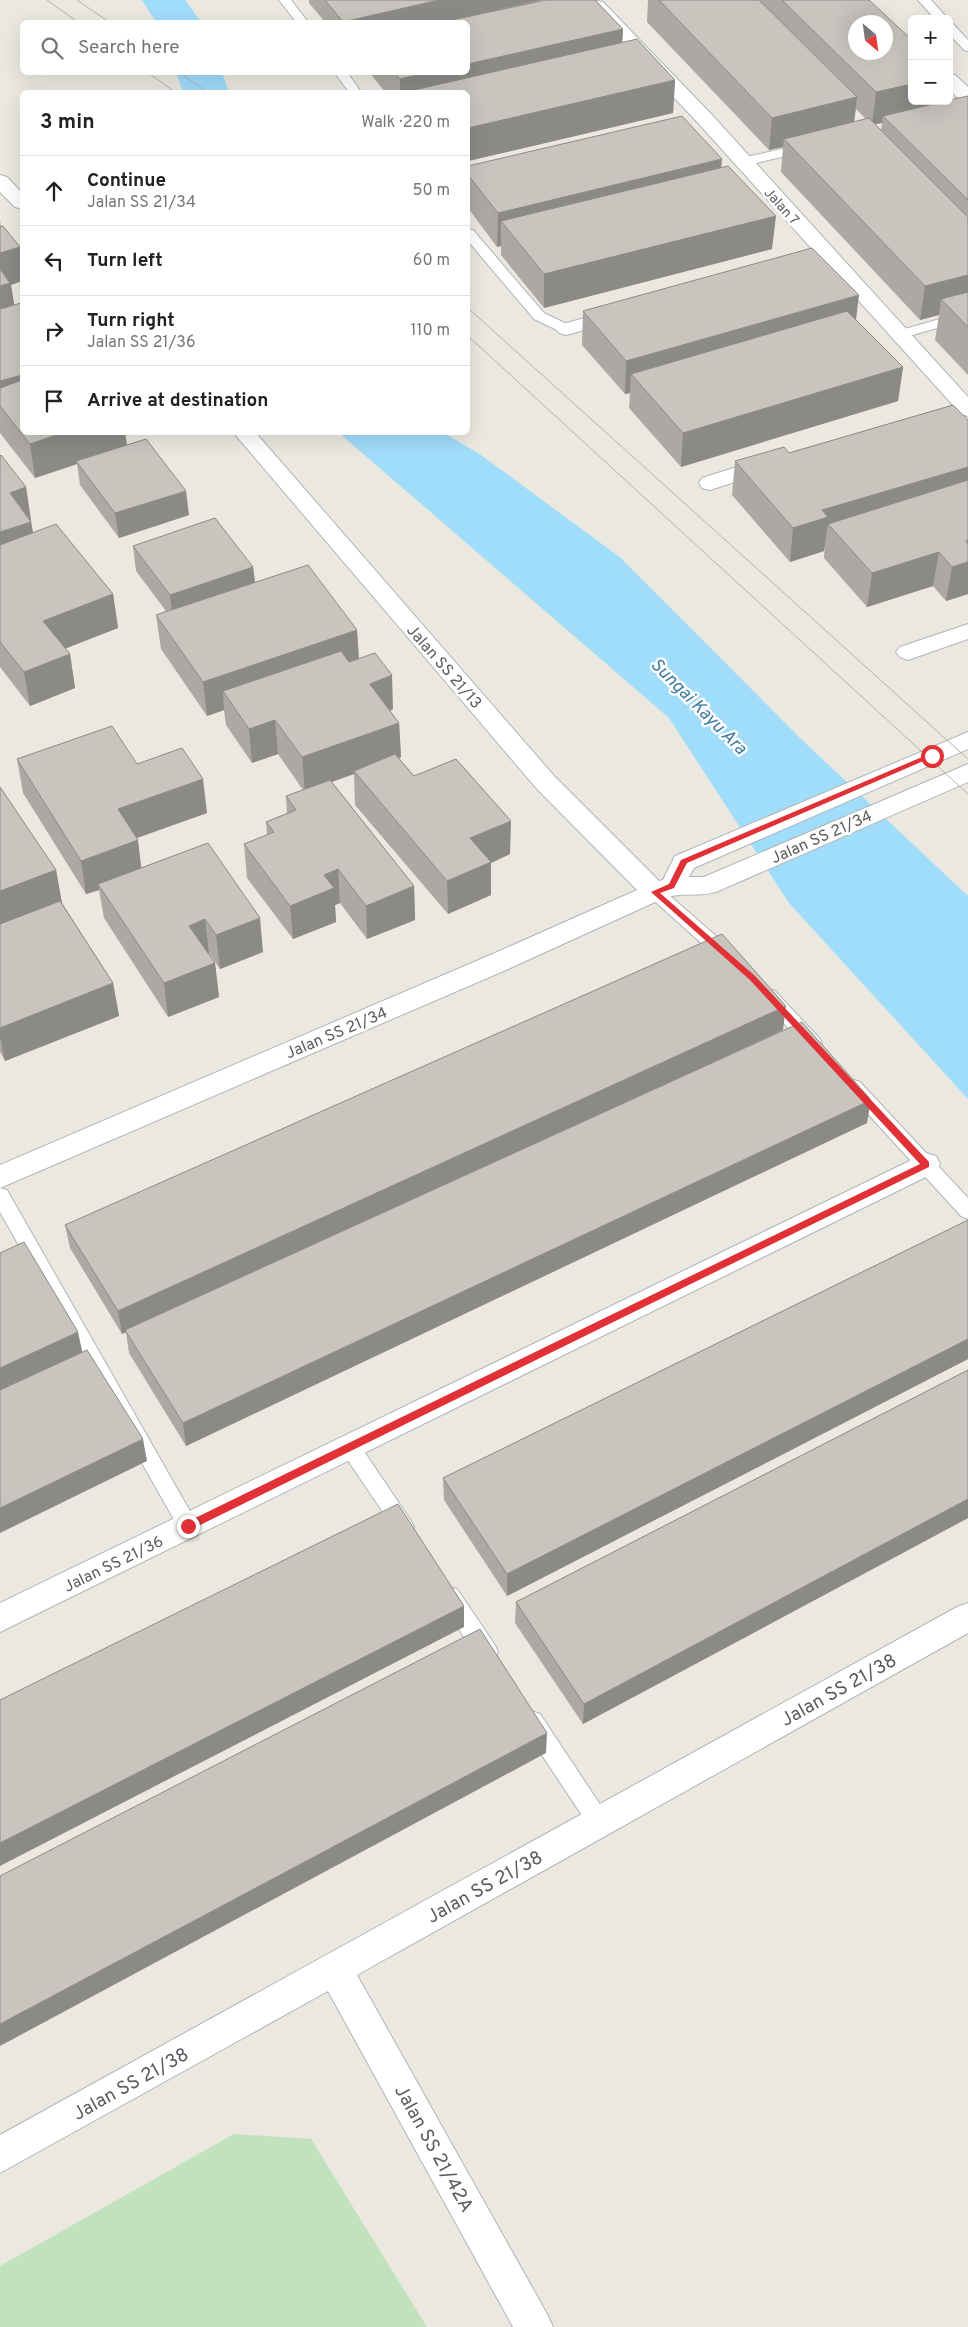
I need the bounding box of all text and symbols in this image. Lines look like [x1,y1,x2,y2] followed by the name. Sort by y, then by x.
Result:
[848,15,893,60] north arrow
[908,15,953,105] map controls
[908,15,953,60] button: +
[20,20,470,75] search box
[38,34,66,62] icon: search
[78,36,180,60] text: Search here
[908,60,953,105] button: −
[40,109,95,136] text: 3 min
[361,113,450,133] text: Walk · 220 m
[87,169,166,193] text: Continue
[40,177,68,205] icon: ahead
[413,181,450,201] text: 50 m
[760,185,802,229] street label: Jalan 7
[87,193,196,213] text: Jalan SS 21/34
[40,247,68,275] icon: left
[87,249,163,273] text: Turn left
[413,251,450,271] text: 60 m
[87,309,175,333] text: Turn right
[40,317,68,345] icon: right
[410,321,450,341] text: 110 m
[87,333,195,353] text: Jalan SS 21/36
[40,387,68,415] icon: arrive
[87,389,268,413] text: Arrive at destination
[402,621,485,713] street label: Jalan SS 21/13
[645,654,752,761] water label: Sungai Kayu Ara
[921,745,944,768] route start
[768,807,876,869] street label: Jalan SS 21/34
[283,1003,391,1064] street label: Jalan SS 21/34
[177,1515,200,1538] route end
[61,1532,167,1598] street label: Jalan SS 21/36
[777,1649,901,1733] street label: Jalan SS 21/38
[423,1846,547,1930] street label: Jalan SS 21/38
[69,2043,193,2127] street label: Jalan SS 21/38
[388,2081,478,2217] street label: Jalan SS 21/42A

